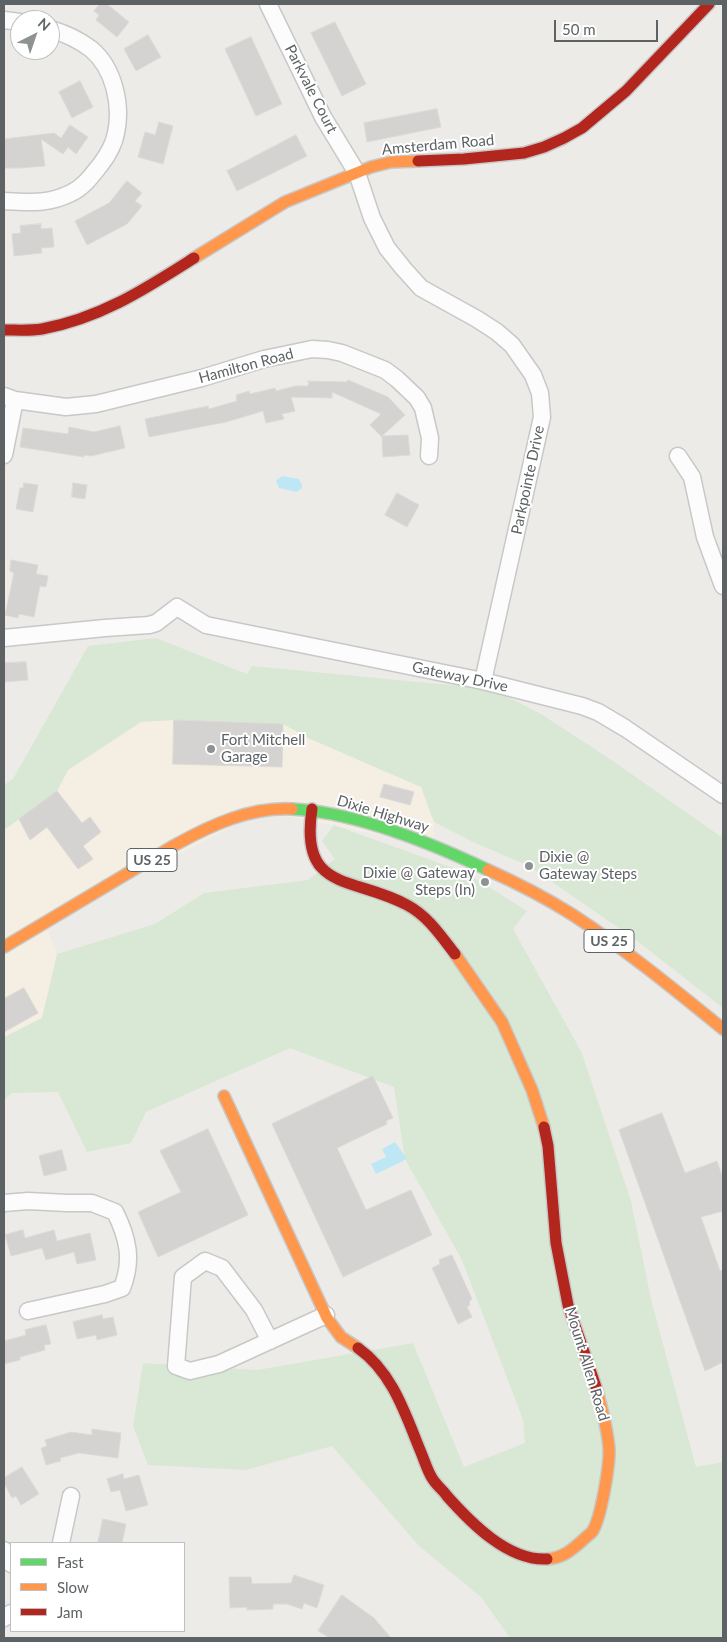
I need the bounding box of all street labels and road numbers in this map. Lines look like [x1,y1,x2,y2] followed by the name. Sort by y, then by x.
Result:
[281,42,341,136] street label: Parkvale Court
[381,131,495,159] street label: Amsterdam Road
[197,345,295,387] street label: Hamilton Road
[508,424,548,536] street label: Parkpointe Drive
[410,658,510,696] street label: Gateway Drive
[335,791,431,837] street label: Dixie Highway
[127,848,177,872] road number: US 25
[584,929,634,952] road number: US 25
[561,1305,613,1423] street label: Mount Allen Road

